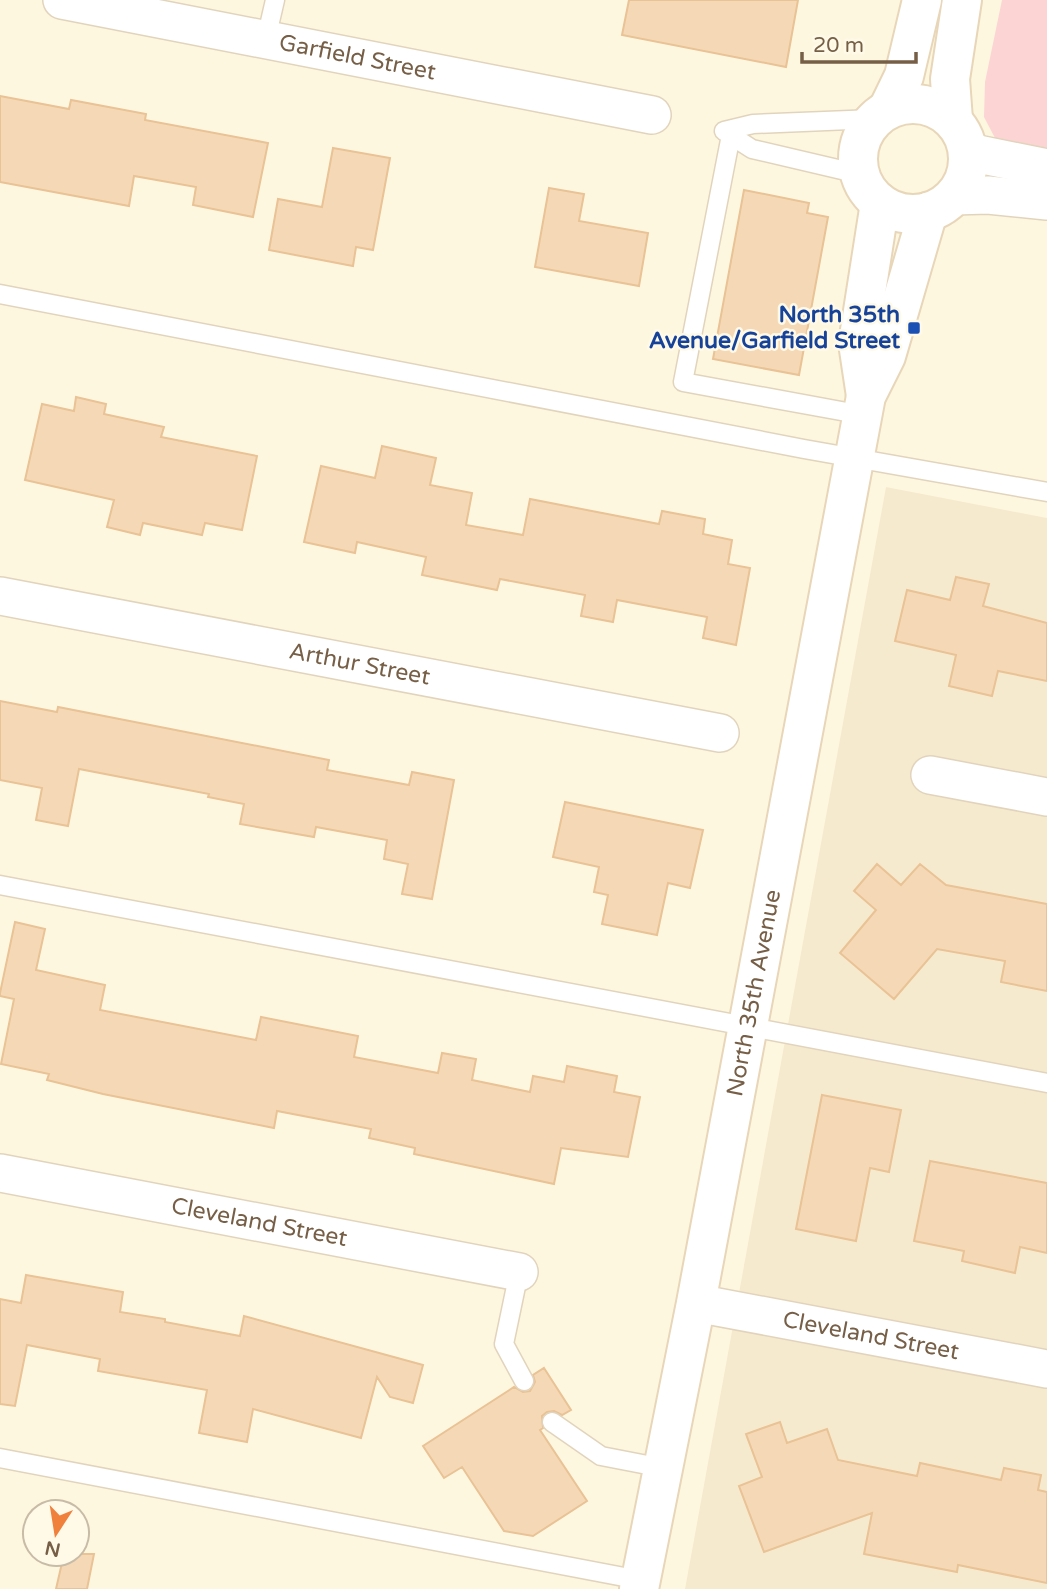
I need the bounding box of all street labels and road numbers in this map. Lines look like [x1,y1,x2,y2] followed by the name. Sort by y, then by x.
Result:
[277,29,438,87] street label: Garfield Street
[287,637,433,692] street label: Arthur Street
[721,887,787,1099] street label: North 35th Avenue
[169,1192,350,1253] street label: Cleveland Street
[781,1306,962,1366] street label: Cleveland Street

